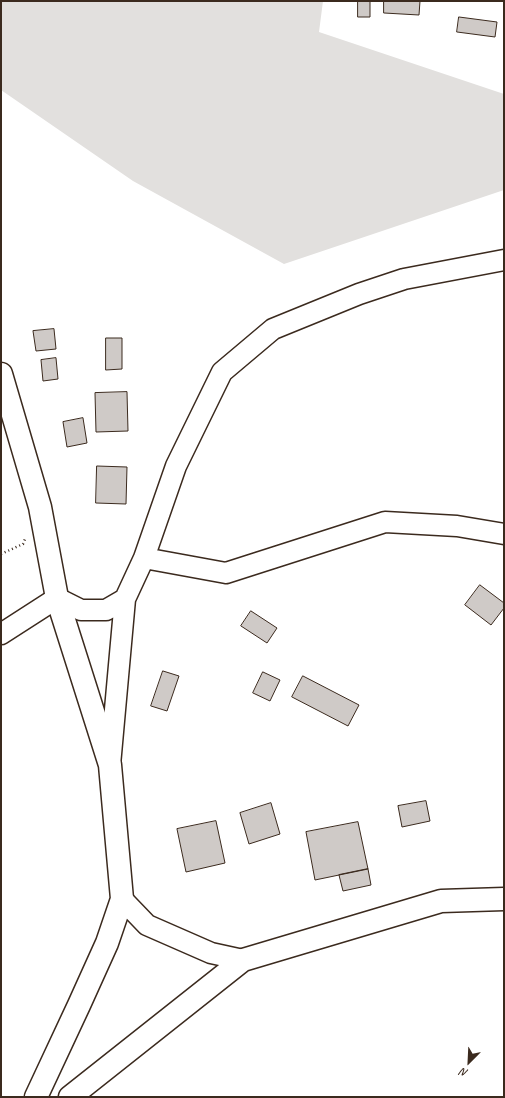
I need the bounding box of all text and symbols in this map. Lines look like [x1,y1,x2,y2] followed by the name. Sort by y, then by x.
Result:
[449,1042,489,1082] north arrow
[458,1065,470,1081] text: N

